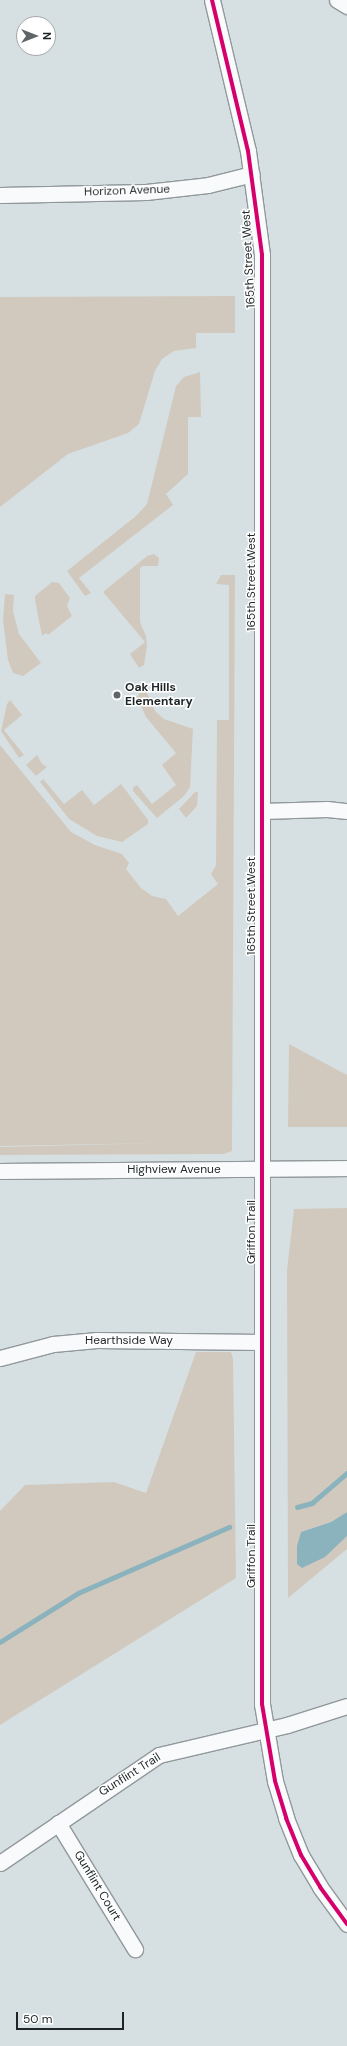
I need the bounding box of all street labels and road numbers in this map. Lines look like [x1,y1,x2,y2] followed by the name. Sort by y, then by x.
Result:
[84,182,170,200] street label: Horizon Avenue
[239,209,259,309] street label: 165th Street West
[245,533,259,631] street label: 165th Street West
[245,857,259,955] street label: 165th Street West
[127,1163,221,1177] street label: Highview Avenue
[245,1200,259,1264] street label: Griffon Trail
[85,1334,173,1348] street label: Hearthside Way
[245,1524,259,1588] street label: Griffon Trail
[97,1750,163,1800] street label: Gunflint Trail
[70,1848,124,1924] street label: Gunflint Court

